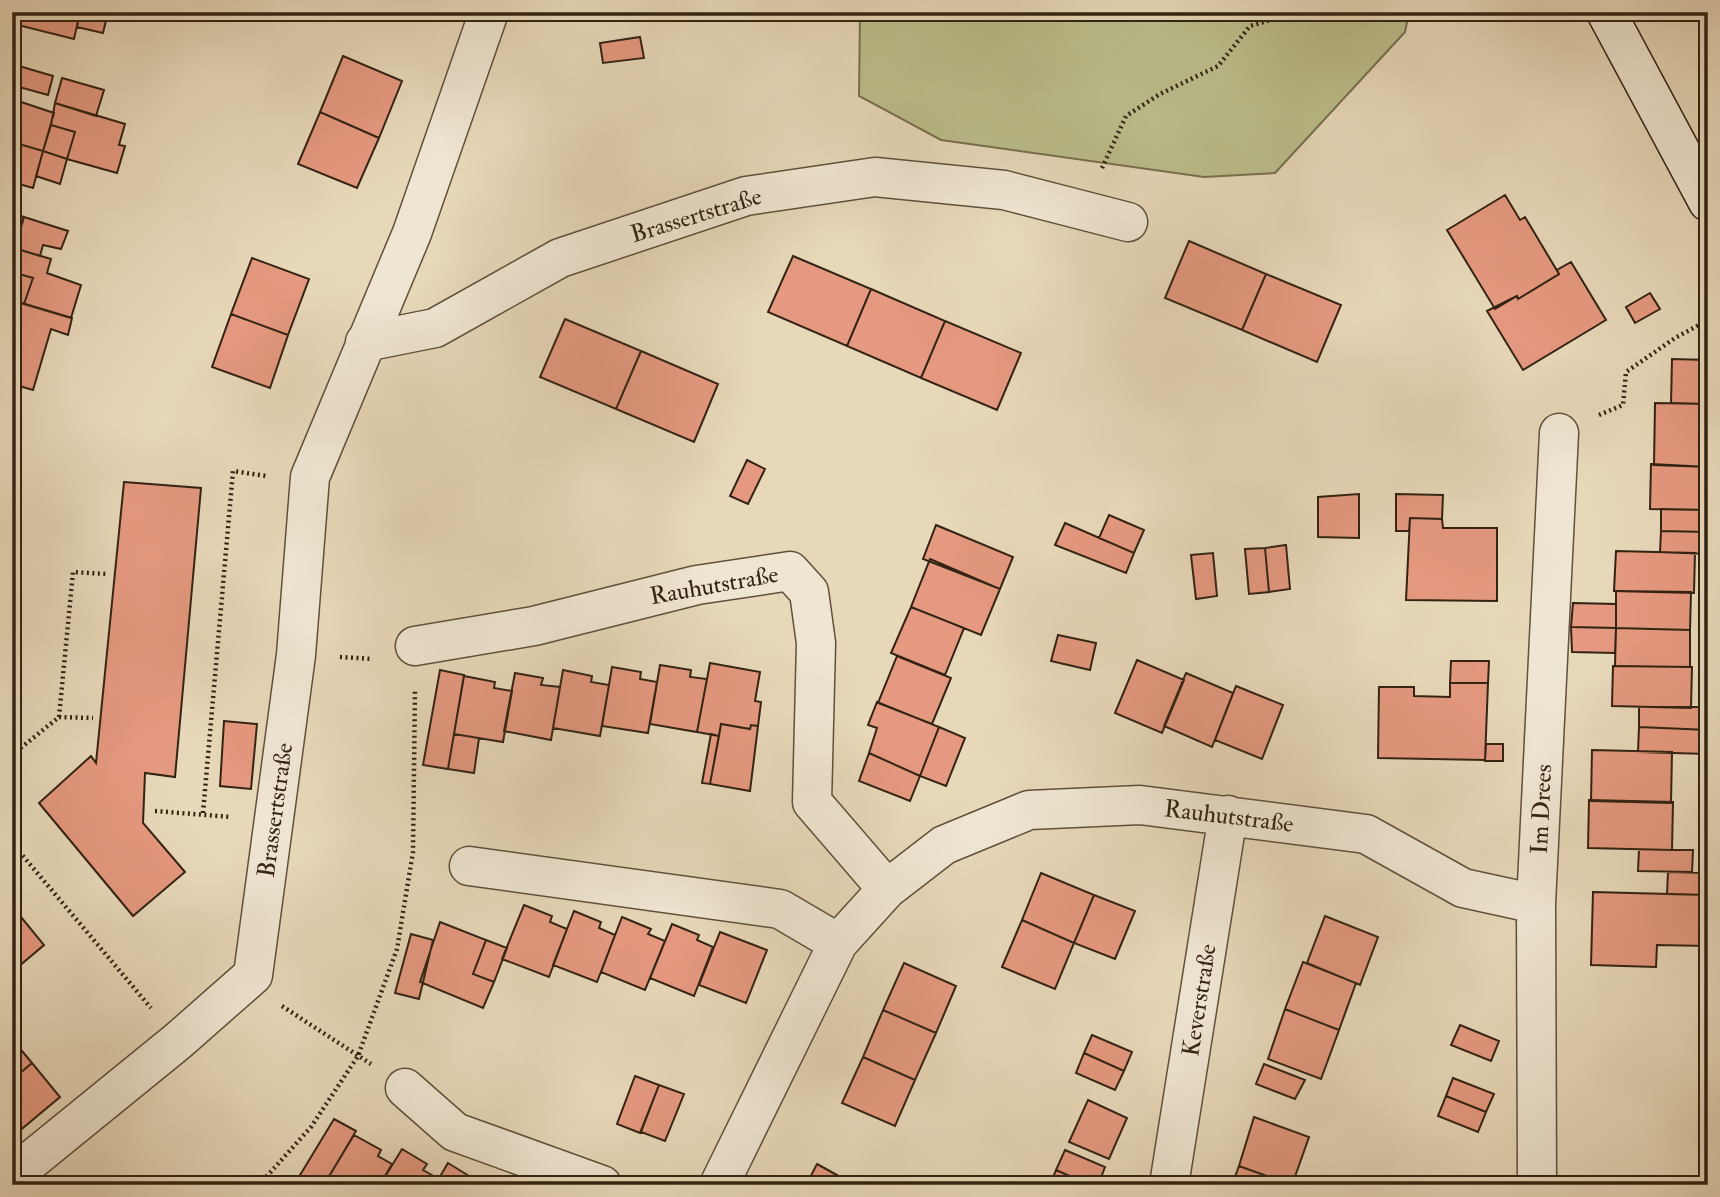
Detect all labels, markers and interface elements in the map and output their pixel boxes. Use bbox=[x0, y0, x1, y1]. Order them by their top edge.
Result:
street label: Brassertstraße bbox=[627, 181, 765, 250]
street label: Rauhutstraße bbox=[647, 559, 781, 612]
street label: Brassertstraße bbox=[251, 741, 300, 879]
street label: Im Drees bbox=[1524, 763, 1559, 855]
street label: Rauhutstraße bbox=[1163, 793, 1295, 840]
street label: Keverstraße bbox=[1175, 942, 1224, 1059]

